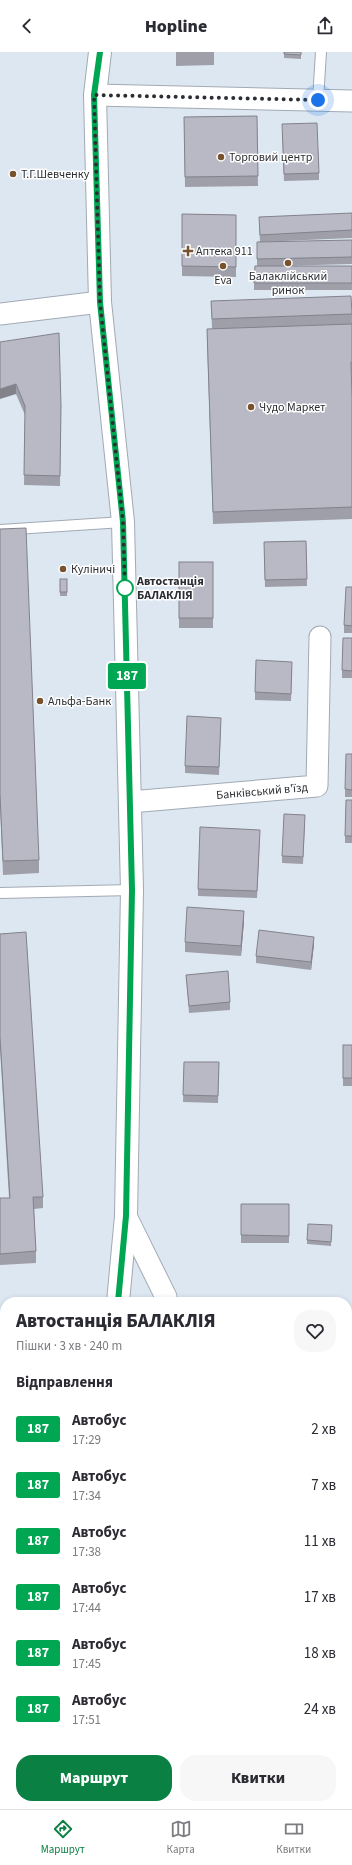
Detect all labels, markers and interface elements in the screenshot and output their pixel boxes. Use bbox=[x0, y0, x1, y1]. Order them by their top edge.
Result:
text: Hopline bbox=[145, 14, 207, 39]
icon: back bbox=[16, 15, 38, 37]
icon: share bbox=[314, 15, 336, 37]
your location bbox=[308, 90, 328, 110]
place label: Торговий центр bbox=[229, 149, 313, 166]
marker: Торговий центр bbox=[216, 152, 226, 162]
place label: Т.Г.Шевченку bbox=[21, 166, 90, 183]
marker: Т.Г.Шевченку bbox=[8, 169, 18, 179]
place label: Аптека 911 bbox=[196, 243, 253, 260]
marker: Аптека 911 bbox=[183, 246, 193, 256]
marker: Балаклійський ринок bbox=[283, 258, 293, 268]
marker: Eva bbox=[218, 261, 228, 271]
place label: Балаклійський ринок bbox=[249, 268, 327, 299]
place label: Eva bbox=[214, 272, 232, 289]
place label: Чудо Маркет bbox=[259, 399, 326, 416]
marker: Чудо Маркет bbox=[246, 402, 256, 412]
place label: Куліничі bbox=[71, 561, 115, 578]
marker: Куліничі bbox=[58, 564, 68, 574]
place label: Автостанція БАЛАКЛІЯ bbox=[136, 573, 204, 604]
marker: Автостанція БАЛАКЛІЯ bbox=[116, 579, 134, 597]
line badge: 187 bbox=[104, 663, 150, 689]
text: 187 bbox=[116, 666, 138, 686]
place label: Альфа-Банк bbox=[48, 693, 111, 710]
marker: Альфа-Банк bbox=[35, 696, 45, 706]
street label: Банківський в'їзд bbox=[216, 779, 309, 804]
text: Автостанція БАЛАКЛІЯ bbox=[16, 1308, 216, 1335]
button: heart bbox=[294, 1310, 336, 1352]
text: Пішки · 3 хв · 240 m bbox=[16, 1337, 122, 1355]
text: Відправлення bbox=[16, 1372, 113, 1393]
text: Автобус bbox=[72, 1410, 126, 1431]
text: 187 bbox=[27, 1419, 49, 1439]
text: 2 хв bbox=[311, 1419, 336, 1440]
text: 17:29 bbox=[72, 1431, 101, 1449]
text: Автобус bbox=[72, 1466, 126, 1487]
text: 187 bbox=[27, 1475, 49, 1495]
text: 7 хв bbox=[311, 1475, 336, 1496]
text: 17:34 bbox=[72, 1487, 101, 1505]
text: Автобус bbox=[72, 1522, 126, 1543]
text: 187 bbox=[27, 1531, 49, 1551]
text: 11 хв bbox=[304, 1531, 336, 1552]
text: 17:38 bbox=[72, 1543, 101, 1561]
text: Автобус bbox=[72, 1578, 126, 1599]
text: 187 bbox=[27, 1587, 49, 1607]
text: 17 хв bbox=[304, 1587, 336, 1608]
text: 17:44 bbox=[72, 1599, 101, 1617]
text: Автобус bbox=[72, 1634, 126, 1655]
text: 187 bbox=[27, 1643, 49, 1663]
text: 18 хв bbox=[304, 1643, 336, 1664]
text: 17:45 bbox=[72, 1655, 101, 1673]
text: Автобус bbox=[72, 1690, 126, 1711]
text: 187 bbox=[27, 1699, 49, 1719]
text: 24 хв bbox=[304, 1699, 336, 1720]
text: 17:51 bbox=[72, 1711, 101, 1729]
button: Маршрут bbox=[16, 1755, 172, 1801]
button: Квитки bbox=[180, 1755, 336, 1801]
tab: Маршрут bbox=[41, 1818, 85, 1857]
tab: Карта bbox=[167, 1818, 195, 1857]
tab: Квитки bbox=[276, 1818, 311, 1857]

